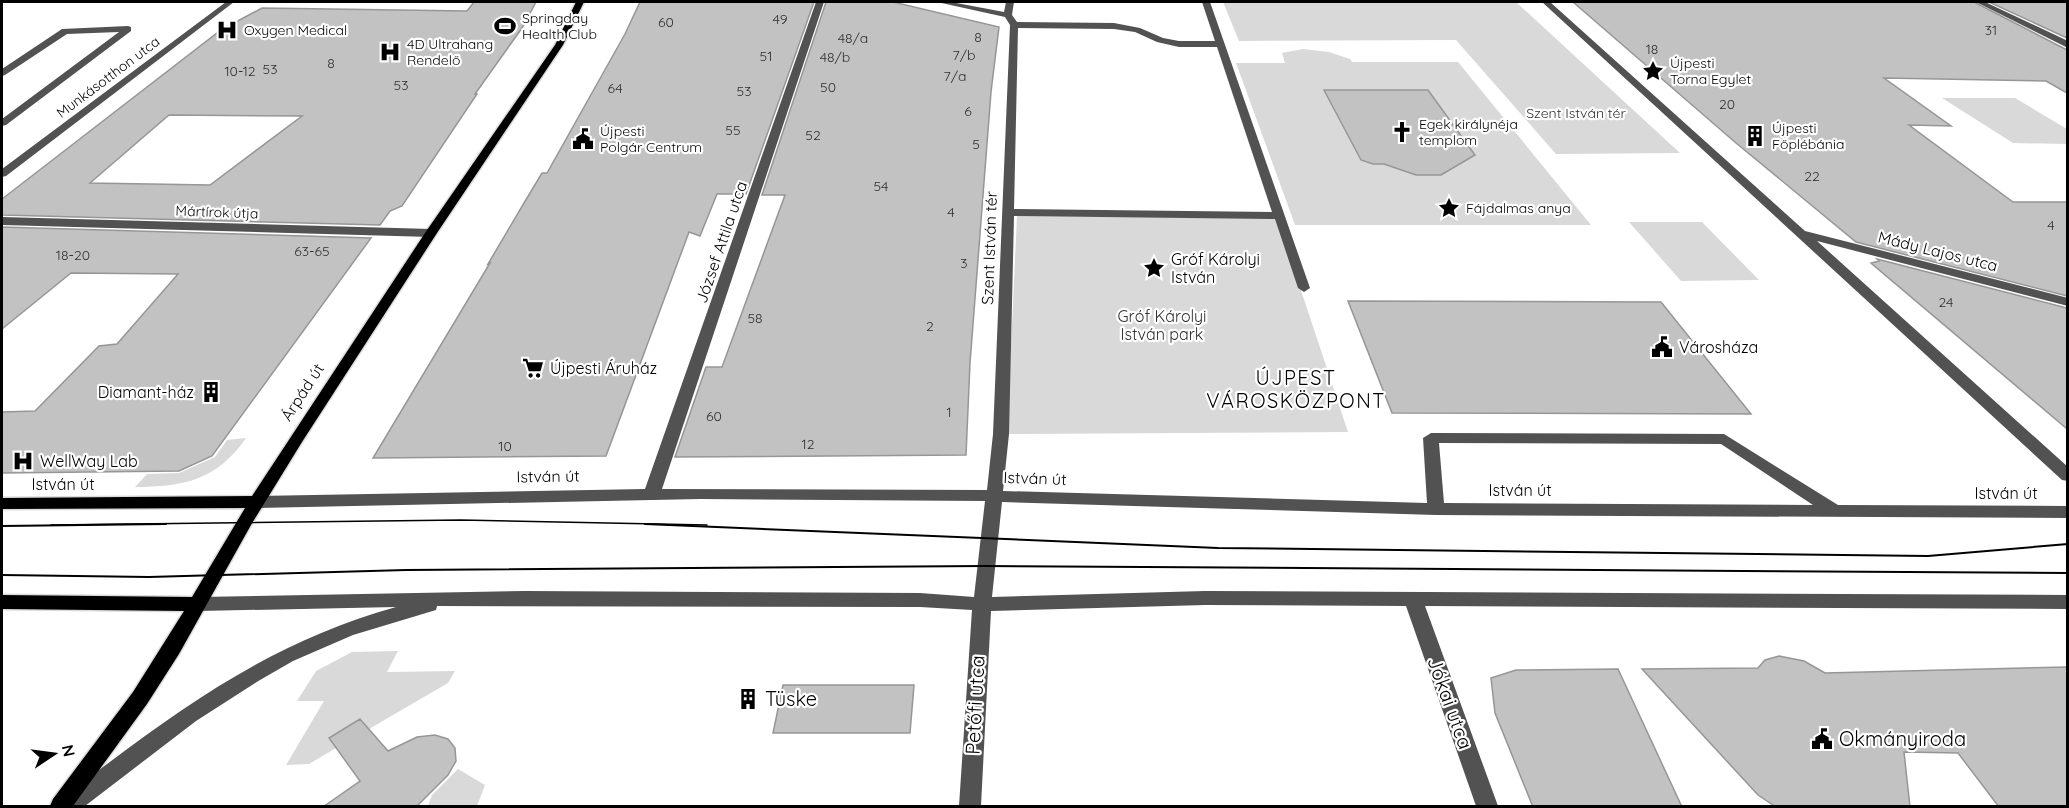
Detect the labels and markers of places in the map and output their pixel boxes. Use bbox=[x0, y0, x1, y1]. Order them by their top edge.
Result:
place label: Springday Health Club bbox=[522, 9, 597, 43]
sports icon: Springday Health Club bbox=[493, 14, 517, 38]
hospital icon: Oxygen Medical bbox=[215, 18, 239, 42]
place label: Oxygen Medical bbox=[244, 21, 347, 39]
place label: 4D Ultrahang Rendelő bbox=[407, 35, 493, 69]
hospital icon: 4D Ultrahang Rendelő bbox=[378, 40, 402, 64]
place label: Újpesti Torna Egylet bbox=[1670, 54, 1752, 88]
place icon: Újpesti Torna Egylet bbox=[1641, 59, 1665, 83]
place label: Egek királynéja templom bbox=[1419, 115, 1518, 149]
place label: Újpesti Főplébánia bbox=[1772, 119, 1844, 153]
church icon: Egek királynéja templom bbox=[1390, 120, 1414, 144]
place label: Újpesti Polgár Centrum bbox=[600, 122, 702, 156]
building icon: Újpesti Főplébánia bbox=[1743, 124, 1767, 148]
public building icon: Újpesti Polgár Centrum bbox=[571, 127, 595, 151]
place icon: Fájdalmas anya bbox=[1437, 196, 1461, 220]
place label: Fájdalmas anya bbox=[1466, 199, 1571, 217]
place label: Gróf Károlyi István bbox=[1171, 249, 1260, 287]
place icon: Gróf Károlyi István bbox=[1142, 256, 1166, 280]
public building icon: Városháza bbox=[1650, 335, 1674, 359]
place label: Városháza bbox=[1679, 337, 1758, 357]
supermarket icon: Újpesti Áruház bbox=[521, 356, 545, 380]
place label: Újpesti Áruház bbox=[550, 358, 657, 378]
building icon: Diamant-ház bbox=[199, 380, 223, 404]
place label: Diamant-ház bbox=[98, 382, 194, 402]
hospital icon: WellWay Lab bbox=[11, 449, 35, 473]
place label: WellWay Lab bbox=[40, 451, 138, 471]
place label: Tüske bbox=[765, 686, 817, 711]
building icon: Tüske bbox=[736, 687, 760, 711]
place label: Okmányiroda bbox=[1839, 726, 1966, 751]
public building icon: Okmányiroda bbox=[1810, 727, 1834, 751]

